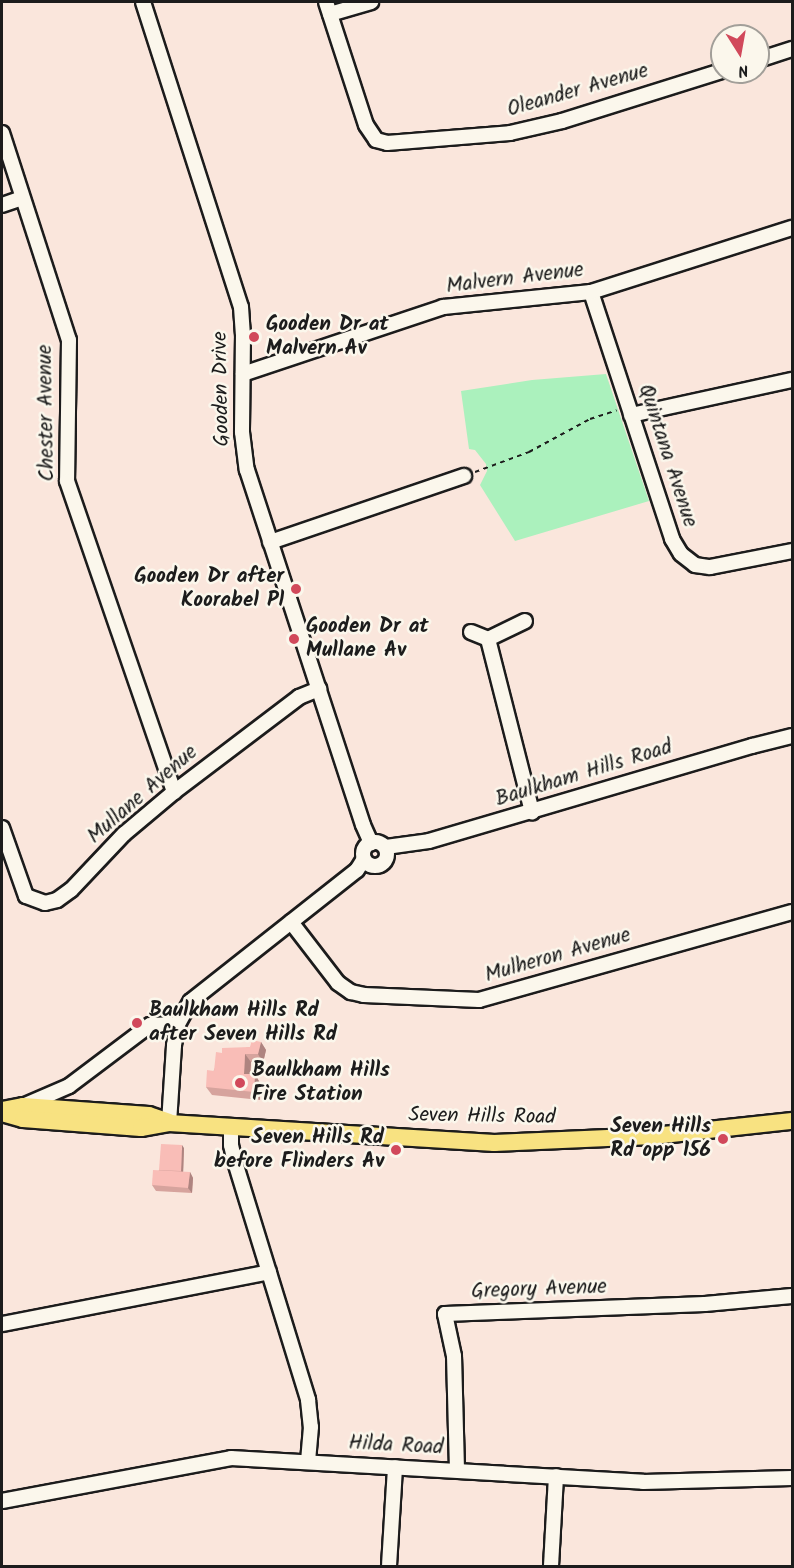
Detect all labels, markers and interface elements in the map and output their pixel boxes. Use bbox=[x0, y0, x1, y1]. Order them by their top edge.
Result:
north arrow bbox=[710, 24, 770, 84]
text: N bbox=[736, 57, 751, 83]
street label: Oleander Avenue bbox=[505, 59, 651, 123]
street label: Malvern Avenue bbox=[445, 258, 585, 300]
place label: Gooden Dr at Malvern Av bbox=[266, 312, 389, 362]
marker: Gooden Dr at Malvern Av bbox=[247, 330, 261, 344]
street label: Gooden Drive bbox=[208, 331, 236, 447]
street label: Chester Avenue bbox=[33, 344, 61, 482]
street label: Quintana Avenue bbox=[632, 381, 702, 531]
place label: Gooden Dr after Koorabel Pl bbox=[134, 564, 284, 614]
marker: Gooden Dr after Koorabel Pl bbox=[289, 582, 303, 596]
place label: Gooden Dr at Mullane Av bbox=[306, 614, 429, 664]
marker: Gooden Dr at Mullane Av bbox=[287, 632, 301, 646]
street label: Baulkham Hills Road bbox=[493, 735, 675, 813]
street label: Mullane Avenue bbox=[83, 740, 203, 850]
street label: Mulheron Avenue bbox=[482, 923, 634, 989]
place label: Baulkham Hills Rd after Seven Hills Rd bbox=[149, 998, 337, 1048]
marker: Baulkham Hills Rd after Seven Hills Rd bbox=[130, 1016, 144, 1030]
place label: Baulkham Hills Fire Station bbox=[252, 1058, 390, 1108]
marker: Baulkham Hills Fire Station bbox=[233, 1076, 247, 1090]
street label: Seven Hills Road bbox=[408, 1103, 556, 1131]
place label: Seven Hills Rd opp 156 bbox=[610, 1114, 711, 1164]
place label: Seven Hills Rd before Flinders Av bbox=[214, 1125, 384, 1175]
marker: Seven Hills Rd opp 156 bbox=[716, 1132, 730, 1146]
marker: Seven Hills Rd before Flinders Av bbox=[389, 1143, 403, 1157]
street label: Gregory Avenue bbox=[471, 1275, 607, 1305]
street label: Hilda Road bbox=[348, 1431, 444, 1461]

